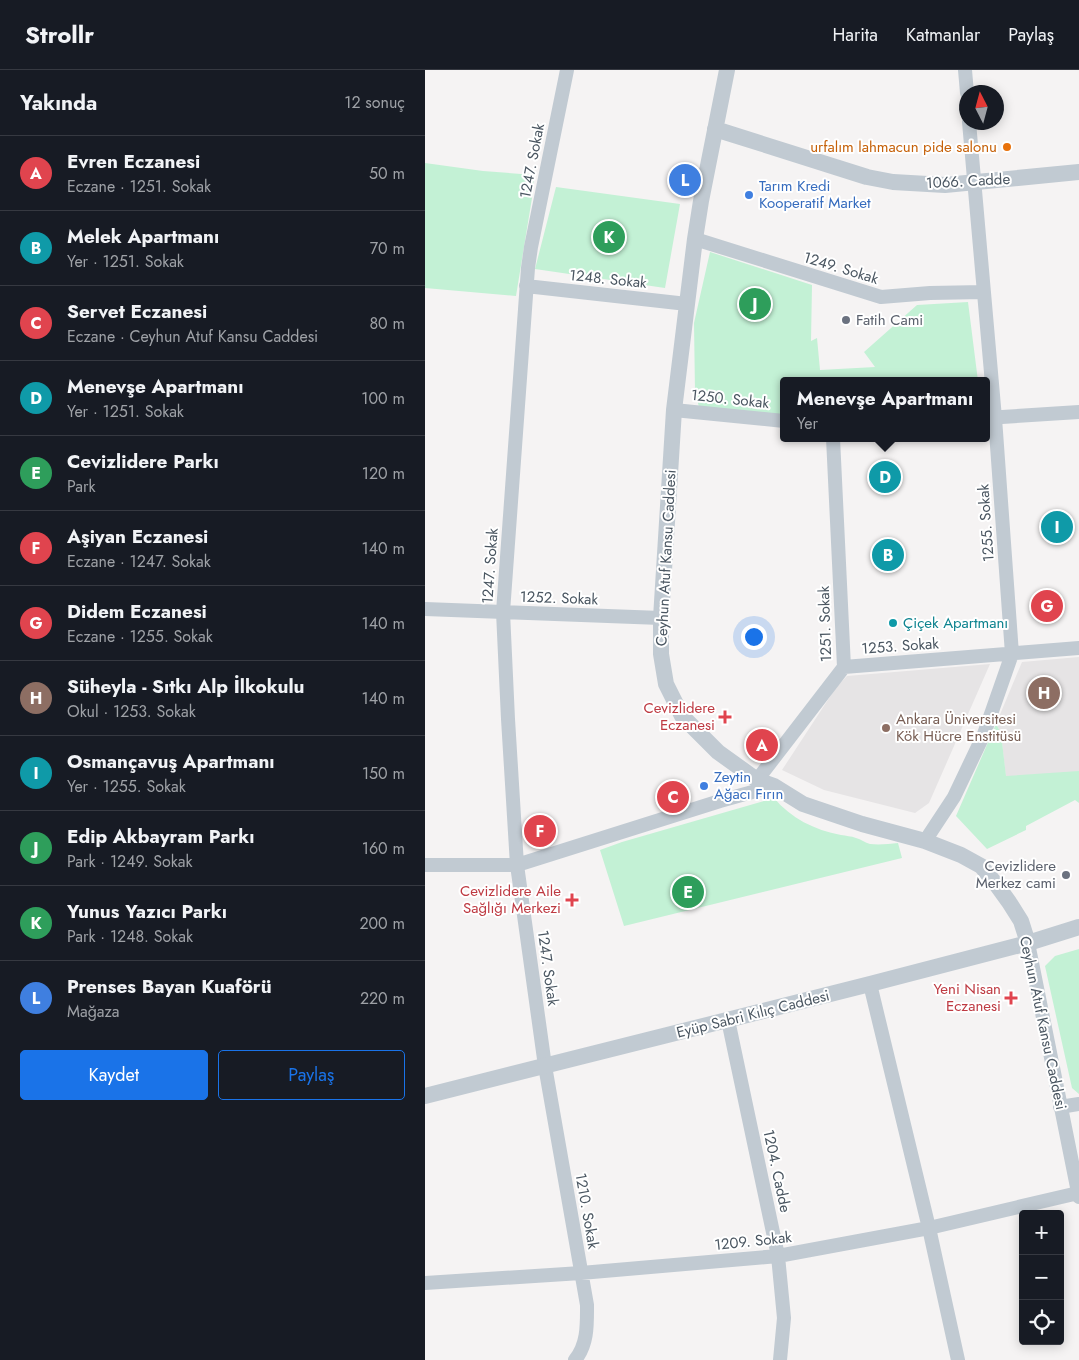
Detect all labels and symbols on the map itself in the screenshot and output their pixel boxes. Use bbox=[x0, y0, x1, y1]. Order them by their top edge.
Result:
north arrow bbox=[959, 85, 1004, 130]
street label: 1247. Sokak bbox=[514, 121, 550, 201]
place label: urfalım lahmacun pide salonu bbox=[810, 136, 997, 158]
marker: urfalım lahmacun pide salonu bbox=[1001, 141, 1013, 153]
pin: L bbox=[669, 161, 701, 199]
street label: 1066. Cadde bbox=[925, 168, 1011, 194]
place label: Tarım Kredi Kooperatif Market bbox=[759, 175, 871, 214]
marker: Tarım Kredi Kooperatif Market bbox=[743, 189, 755, 201]
pin: K bbox=[593, 218, 625, 256]
street label: 1249. Sokak bbox=[801, 246, 882, 290]
street label: 1248. Sokak bbox=[568, 264, 648, 294]
pin: J bbox=[739, 285, 771, 323]
place label: Fatih Cami bbox=[856, 309, 923, 331]
marker: Fatih Cami bbox=[840, 314, 852, 326]
street label: 1250. Sokak bbox=[690, 384, 771, 414]
pin: D bbox=[869, 458, 901, 496]
street label: Ceyhun Atuf Kansu Caddesi bbox=[650, 469, 682, 647]
street label: 1255. Sokak bbox=[972, 483, 1000, 563]
pin: I bbox=[1041, 508, 1073, 546]
street label: 1247. Sokak bbox=[476, 527, 504, 605]
pin: B bbox=[872, 536, 904, 574]
street label: 1251. Sokak bbox=[813, 585, 837, 663]
street label: 1252. Sokak bbox=[520, 586, 599, 610]
pin: G bbox=[1031, 587, 1063, 625]
place label: Çiçek Apartmanı bbox=[903, 612, 1008, 634]
marker: Çiçek Apartmanı bbox=[887, 617, 899, 629]
your location bbox=[741, 624, 767, 650]
street label: 1253. Sokak bbox=[861, 632, 940, 660]
pin: H bbox=[1028, 674, 1060, 712]
place label: Cevizlidere Eczanesi bbox=[644, 697, 715, 736]
place label: Ankara Üniversitesi Kök Hücre Enstitüsü bbox=[896, 708, 1021, 747]
marker: Cevizlidere Eczanesi bbox=[719, 711, 731, 723]
marker: Ankara Üniversitesi Kök Hücre Enstitüsü bbox=[880, 722, 892, 734]
pin: A bbox=[746, 726, 778, 764]
place label: Zeytin Ağacı Fırın bbox=[714, 766, 783, 805]
pin: C bbox=[657, 778, 689, 816]
marker: Zeytin Ağacı Fırın bbox=[698, 780, 710, 792]
pin: F bbox=[524, 812, 556, 850]
place label: Cevizlidere Merkez cami bbox=[976, 855, 1056, 894]
marker: Cevizlidere Merkez cami bbox=[1060, 869, 1072, 881]
pin: E bbox=[672, 873, 704, 911]
place label: Cevizlidere Aile Sağlığı Merkezi bbox=[460, 880, 561, 919]
marker: Cevizlidere Aile Sağlığı Merkezi bbox=[565, 893, 579, 907]
street label: 1247. Sokak bbox=[532, 929, 564, 1008]
street label: Ceyhun Atuf Kansu Caddesi bbox=[1014, 934, 1072, 1112]
place label: Yeni Nisan Eczanesi bbox=[933, 978, 1001, 1017]
street label: Eyüp Sabri Kılıç Caddesi bbox=[674, 984, 832, 1044]
marker: Yeni Nisan Eczanesi bbox=[1005, 992, 1017, 1004]
street label: 1204. Cadde bbox=[757, 1127, 797, 1215]
street label: 1210. Sokak bbox=[569, 1171, 605, 1251]
street label: 1209. Sokak bbox=[713, 1226, 793, 1256]

